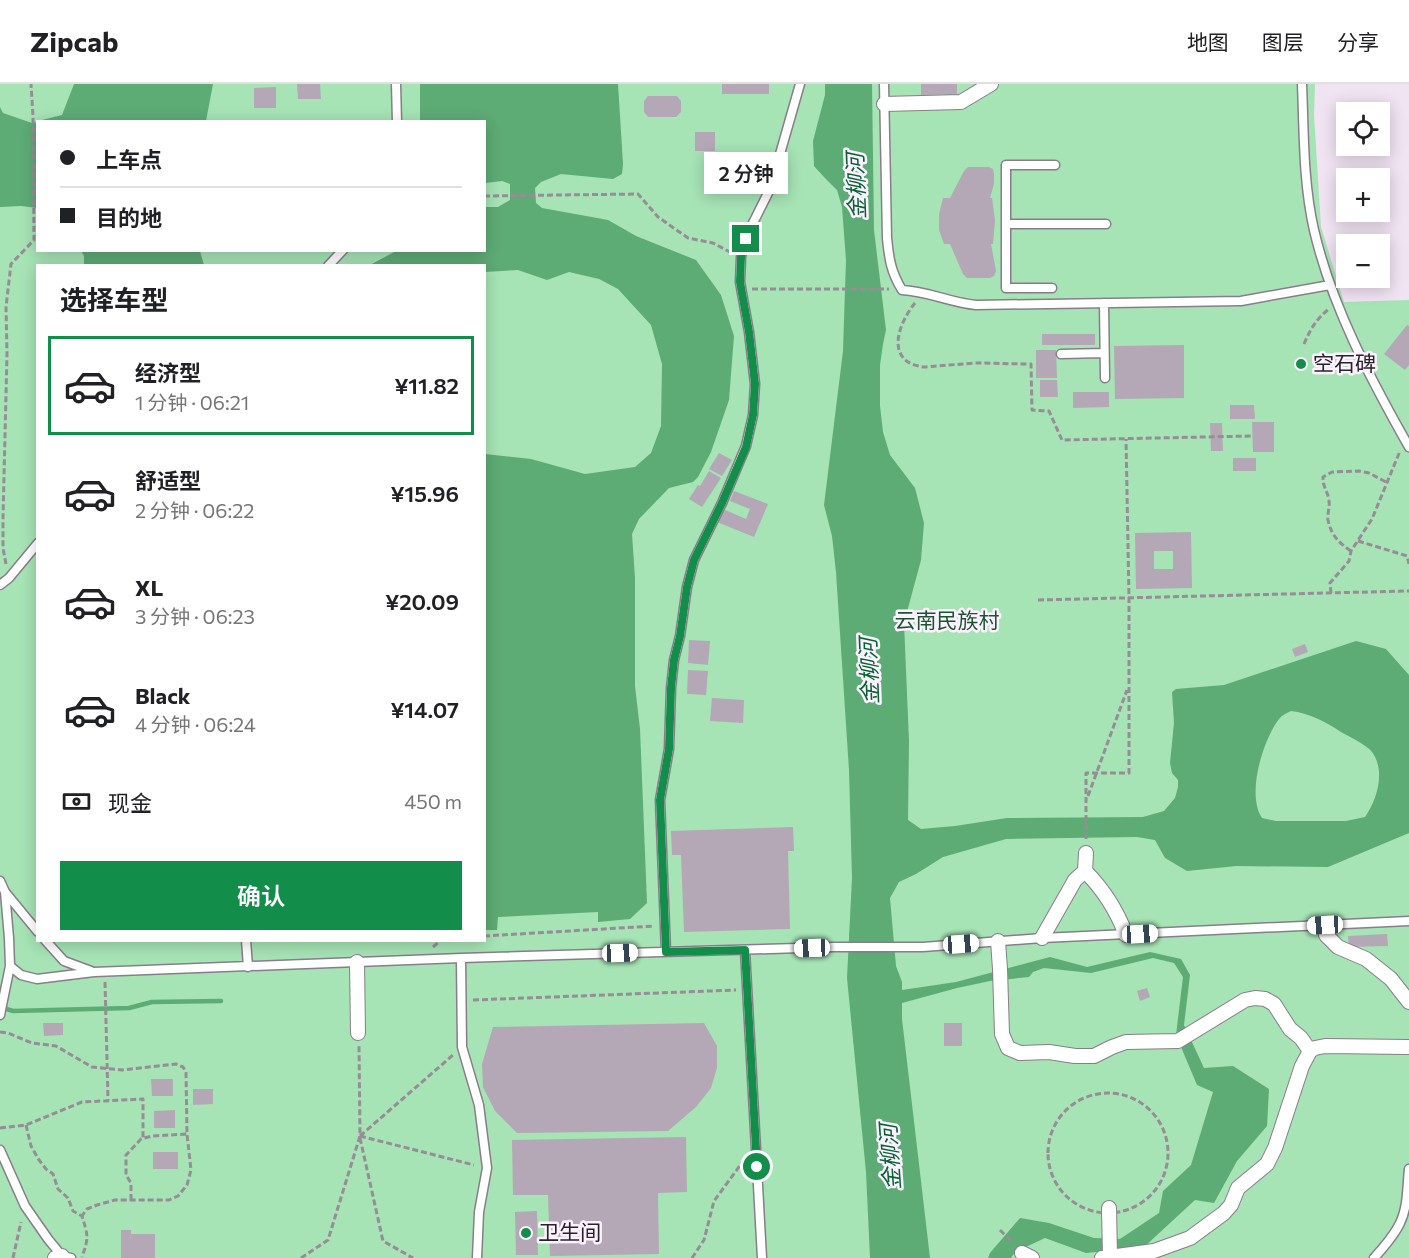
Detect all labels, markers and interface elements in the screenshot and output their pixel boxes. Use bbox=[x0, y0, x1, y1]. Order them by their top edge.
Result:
text: Zipcab bbox=[30, 24, 119, 58]
text: 地图 bbox=[1187, 29, 1229, 54]
text: 图层 bbox=[1262, 29, 1304, 54]
text: 分享 bbox=[1337, 29, 1379, 54]
map controls bbox=[1336, 102, 1390, 288]
button: locate bbox=[1336, 102, 1390, 156]
text: 上车点 bbox=[96, 146, 162, 173]
water label: 金柳河 bbox=[841, 149, 870, 219]
callout: 2 分钟 bbox=[704, 152, 788, 194]
text: 2 分钟 bbox=[718, 161, 774, 185]
button: + bbox=[1336, 168, 1390, 222]
text: 目的地 bbox=[96, 204, 162, 231]
route end bbox=[732, 225, 759, 252]
button: − bbox=[1336, 234, 1390, 288]
text: 选择车型 bbox=[60, 283, 168, 316]
place label: 空石碑 bbox=[1313, 350, 1376, 375]
marker: 空石碑 bbox=[1294, 357, 1308, 371]
icon: car bbox=[63, 359, 117, 413]
text: 经济型 bbox=[135, 359, 201, 386]
text: ¥11.82 bbox=[394, 372, 459, 399]
text: 1 分钟 · 06:21 bbox=[135, 390, 249, 414]
icon: car bbox=[63, 467, 117, 521]
text: 舒适型 bbox=[135, 467, 201, 494]
text: ¥15.96 bbox=[391, 480, 459, 507]
text: 2 分钟 · 06:22 bbox=[135, 498, 254, 522]
text: XL bbox=[135, 574, 163, 601]
icon: car bbox=[63, 575, 117, 629]
text: ¥20.09 bbox=[385, 588, 459, 615]
text: 3 分钟 · 06:23 bbox=[135, 604, 255, 628]
park label: 云南民族村 bbox=[895, 607, 1000, 632]
water label: 金柳河 bbox=[854, 634, 883, 704]
text: Black bbox=[135, 682, 190, 709]
icon: car bbox=[63, 683, 117, 737]
text: ¥14.07 bbox=[390, 696, 459, 723]
text: 4 分钟 · 06:24 bbox=[135, 712, 256, 736]
icon: cash bbox=[60, 785, 93, 818]
text: 现金 bbox=[108, 789, 152, 816]
text: 450 m bbox=[404, 789, 462, 813]
button: 确认 bbox=[60, 861, 462, 930]
car bbox=[1307, 915, 1343, 935]
car bbox=[1122, 924, 1158, 944]
car bbox=[942, 934, 980, 954]
car bbox=[794, 938, 830, 958]
car bbox=[602, 943, 638, 963]
water label: 金柳河 bbox=[873, 1119, 905, 1191]
route start bbox=[743, 1153, 770, 1180]
place label: 卫生间 bbox=[538, 1219, 601, 1244]
marker: 卫生间 bbox=[519, 1226, 533, 1240]

